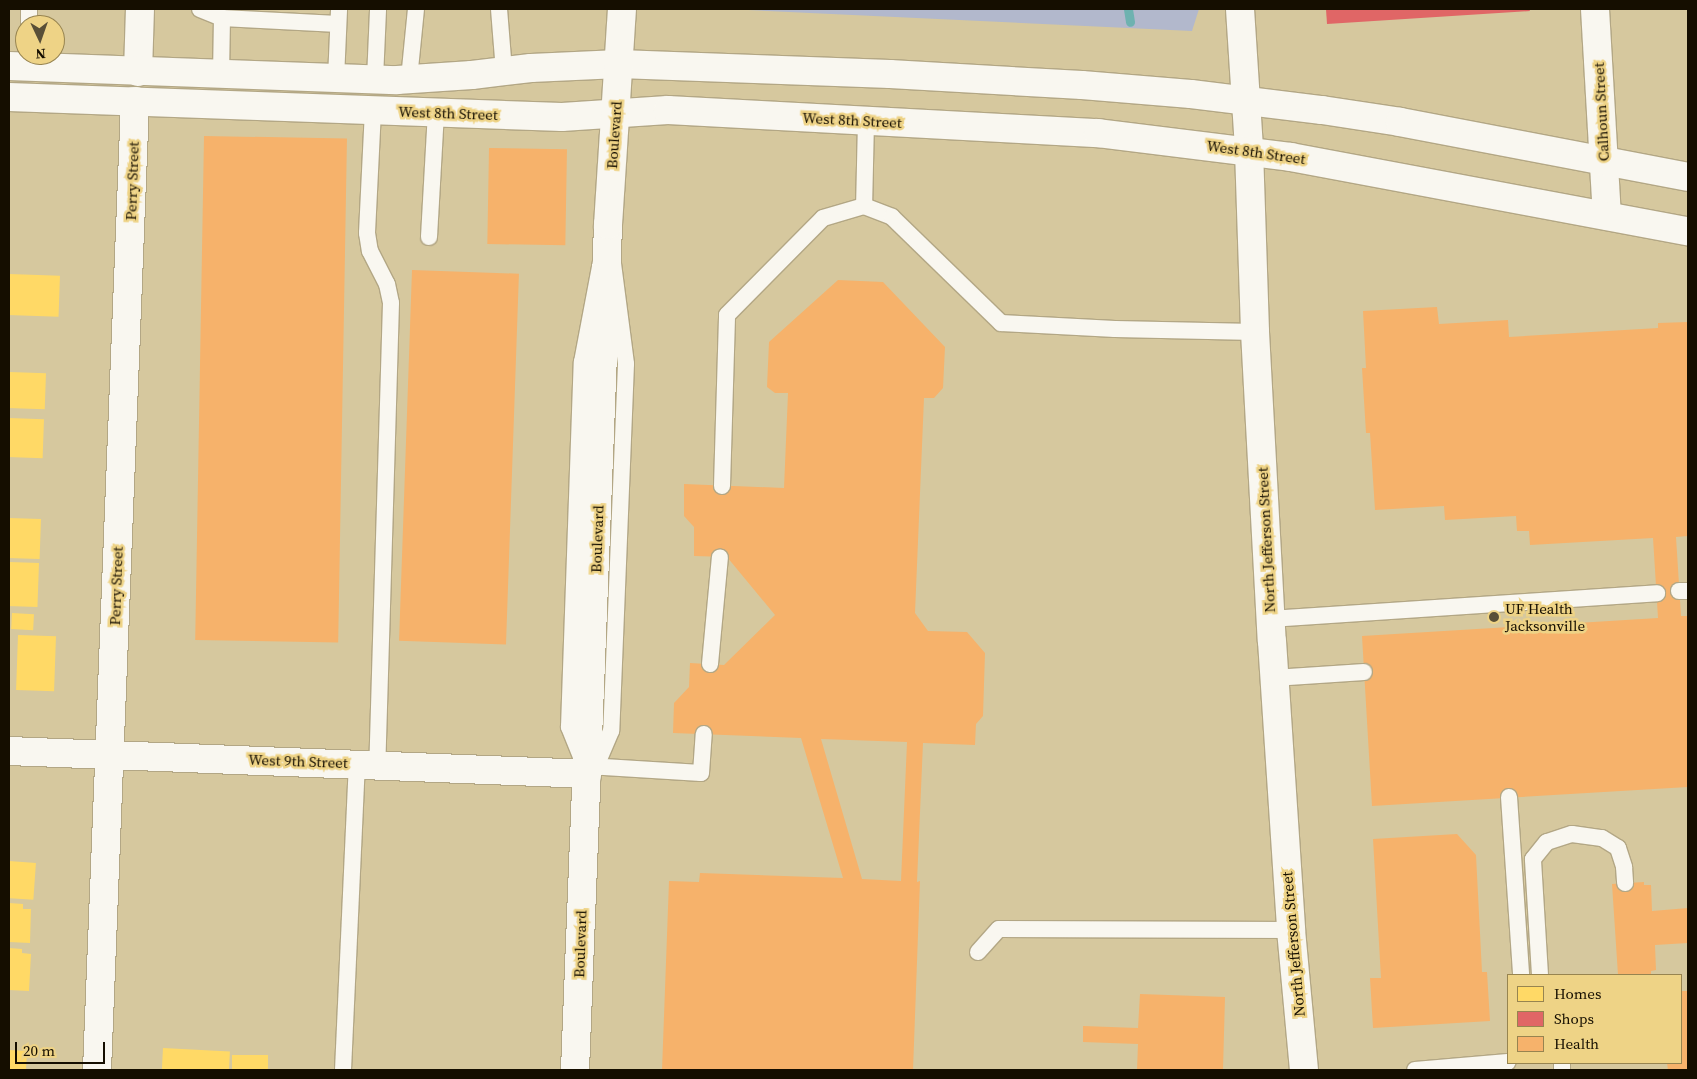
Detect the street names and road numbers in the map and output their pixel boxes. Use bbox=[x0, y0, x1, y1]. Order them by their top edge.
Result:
street label: Calhoun Street bbox=[1589, 62, 1613, 162]
street label: Boulevard bbox=[603, 101, 625, 169]
street label: West 8th Street bbox=[398, 102, 498, 124]
street label: West 8th Street bbox=[802, 108, 902, 132]
street label: West 8th Street bbox=[1205, 136, 1307, 168]
street label: Perry Street bbox=[122, 141, 142, 221]
street label: North Jefferson Street bbox=[1253, 467, 1279, 613]
street label: Boulevard bbox=[587, 505, 607, 573]
street label: Perry Street bbox=[106, 546, 126, 626]
street label: West 9th Street bbox=[248, 750, 348, 772]
street label: North Jefferson Street bbox=[1278, 871, 1308, 1017]
street label: Boulevard bbox=[570, 910, 590, 978]

